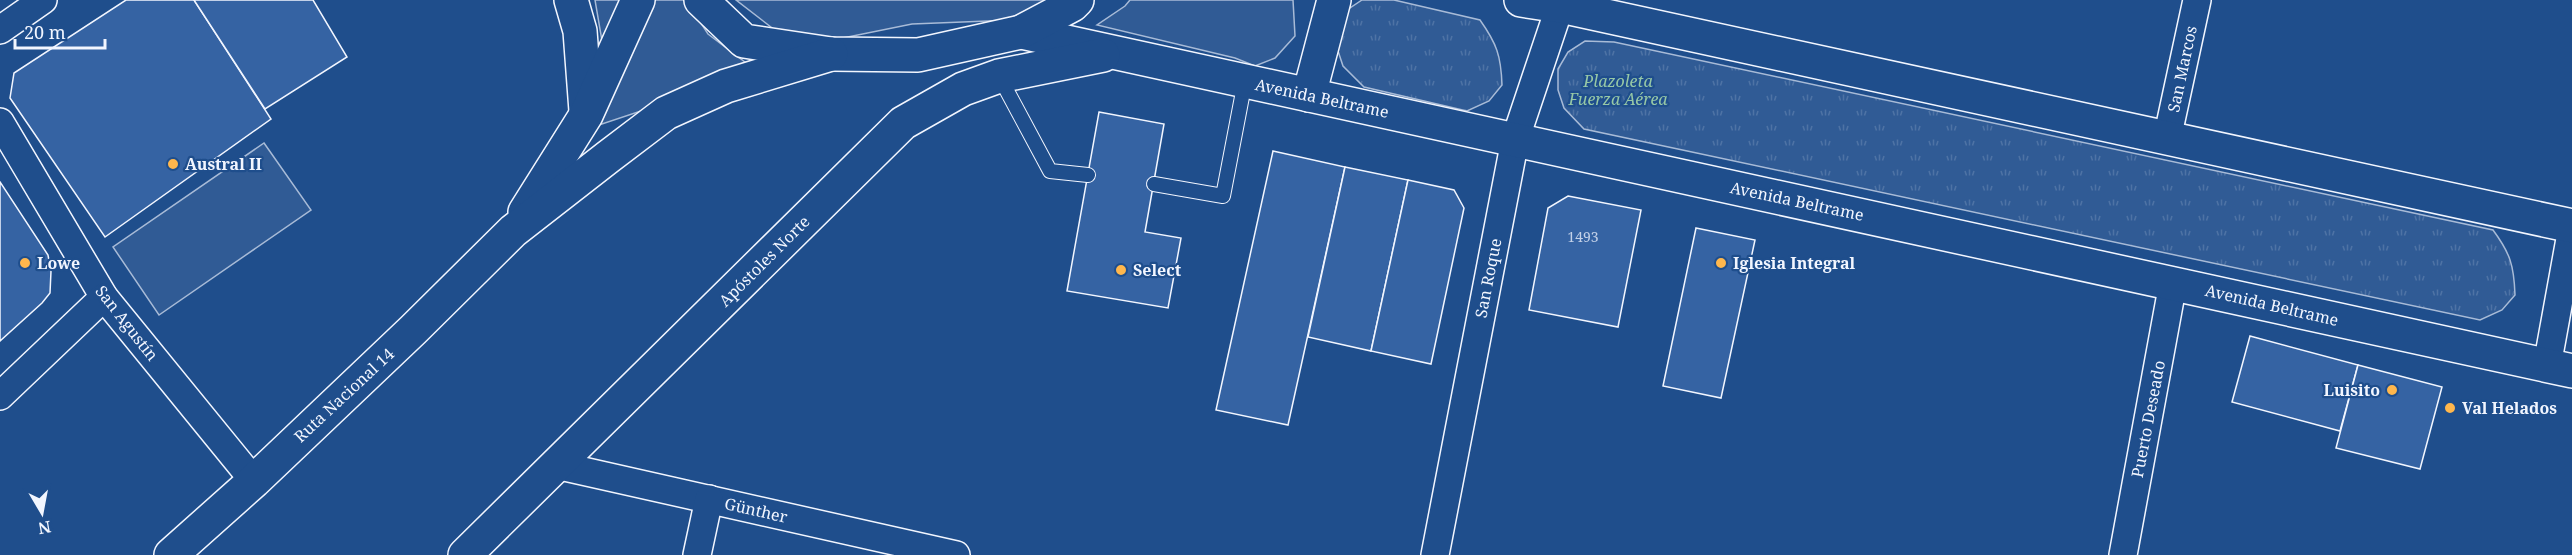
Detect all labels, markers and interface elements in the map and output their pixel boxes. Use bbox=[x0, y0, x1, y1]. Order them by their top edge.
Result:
scale bar bbox=[15, 12, 105, 50]
text: 20 m bbox=[24, 20, 66, 44]
street label: San Marcos bbox=[2162, 24, 2202, 114]
park label: Plazoleta Fuerza Aérea bbox=[1567, 70, 1668, 110]
street label: Avenida Beltrame bbox=[1253, 73, 1391, 123]
place label: Austral II bbox=[185, 153, 262, 175]
marker: Austral II bbox=[166, 157, 180, 171]
street label: Avenida Beltrame bbox=[1728, 176, 1866, 226]
street label: Apóstoles Norte bbox=[714, 211, 814, 311]
house number: 1493 bbox=[1567, 227, 1599, 246]
street label: San Roque bbox=[1470, 236, 1506, 320]
place label: Lowe bbox=[37, 252, 80, 274]
place label: Iglesia Integral bbox=[1733, 252, 1856, 274]
marker: Lowe bbox=[18, 256, 32, 270]
marker: Iglesia Integral bbox=[1714, 256, 1728, 270]
place label: Select bbox=[1133, 259, 1182, 281]
marker: Select bbox=[1114, 263, 1128, 277]
street label: Avenida Beltrame bbox=[2203, 279, 2341, 331]
street label: San Agustín bbox=[91, 281, 163, 365]
street label: Ruta Nacional 14 bbox=[289, 343, 399, 447]
street label: Puerto Deseado bbox=[2126, 359, 2170, 479]
place label: Luisito bbox=[2324, 379, 2380, 401]
marker: Luisito bbox=[2385, 383, 2399, 397]
place label: Val Helados bbox=[2462, 397, 2557, 419]
marker: Val Helados bbox=[2443, 401, 2457, 415]
north arrow bbox=[12, 483, 72, 543]
street label: Günther bbox=[722, 492, 790, 528]
text: N bbox=[36, 516, 53, 540]

